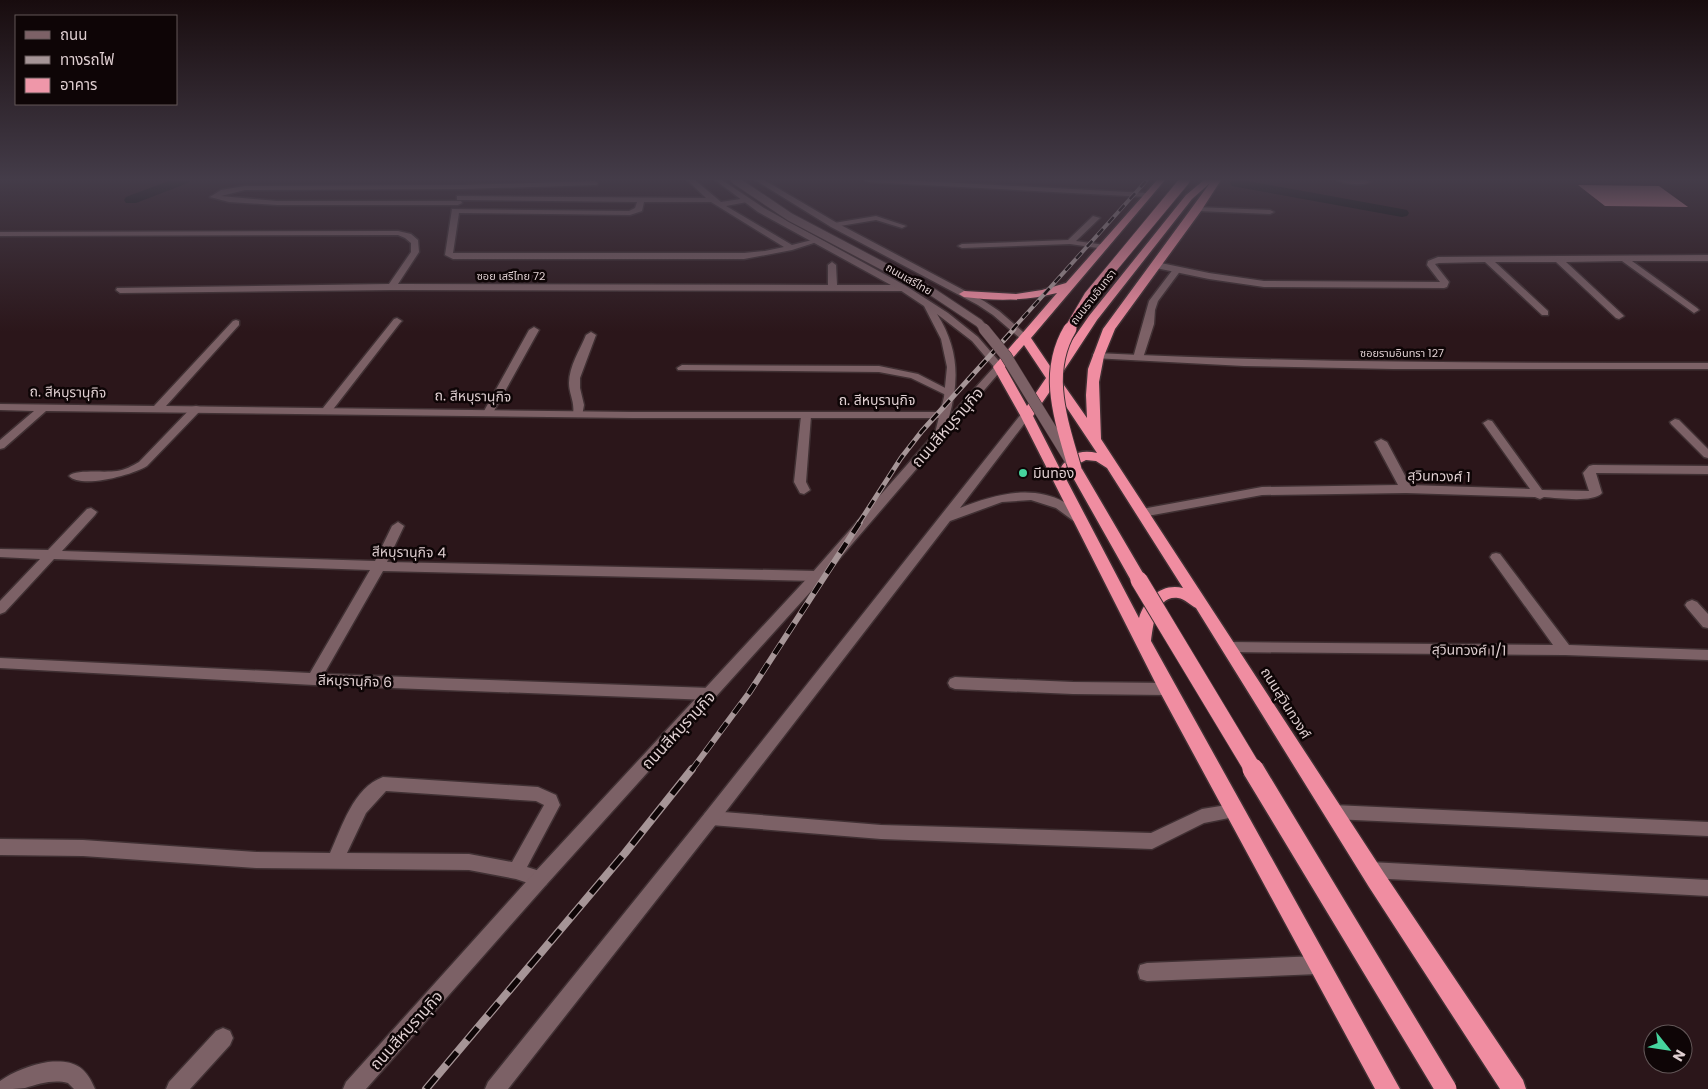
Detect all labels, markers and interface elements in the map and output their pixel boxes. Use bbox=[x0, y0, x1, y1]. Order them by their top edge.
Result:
legend bbox=[15, 15, 178, 105]
text: ถนน bbox=[60, 24, 87, 45]
text: ทางรถไฟ bbox=[60, 49, 114, 70]
text: อาคาร bbox=[60, 74, 97, 95]
street label: ถนนเสรีไทย bbox=[883, 259, 935, 299]
street label: ถนนรามอินทรา bbox=[1066, 266, 1120, 328]
street label: ซอย เสรีไทย 72 bbox=[477, 268, 545, 284]
street label: ซอยรามอินทรา 127 bbox=[1360, 345, 1444, 361]
street label: ถ. สีหบุรานุกิจ bbox=[29, 381, 107, 403]
street label: ถนนสีหบุรานุกิจ bbox=[906, 382, 989, 472]
street label: ถ. สีหบุรานุกิจ bbox=[434, 385, 512, 407]
street label: ถ. สีหบุรานุกิจ bbox=[839, 390, 915, 410]
place label: มีนทอง bbox=[1033, 463, 1074, 483]
street label: สุวินทวงศ์ 1 bbox=[1407, 465, 1471, 487]
marker: มีนทอง bbox=[1017, 467, 1029, 479]
street label: สีหบุรานุกิจ 4 bbox=[372, 541, 446, 563]
street label: สุวินทวงศ์ 1/1 bbox=[1432, 639, 1506, 661]
street label: ถนนสุวินทวงศ์ bbox=[1256, 663, 1316, 743]
street label: สีหบุรานุกิจ 6 bbox=[318, 670, 393, 692]
street label: ถนนสีหบุรานุกิจ bbox=[636, 686, 721, 775]
street label: ถนนสีหบุรานุกิจ bbox=[364, 986, 448, 1075]
north arrow bbox=[1643, 1024, 1693, 1074]
text: N bbox=[1668, 1046, 1691, 1065]

